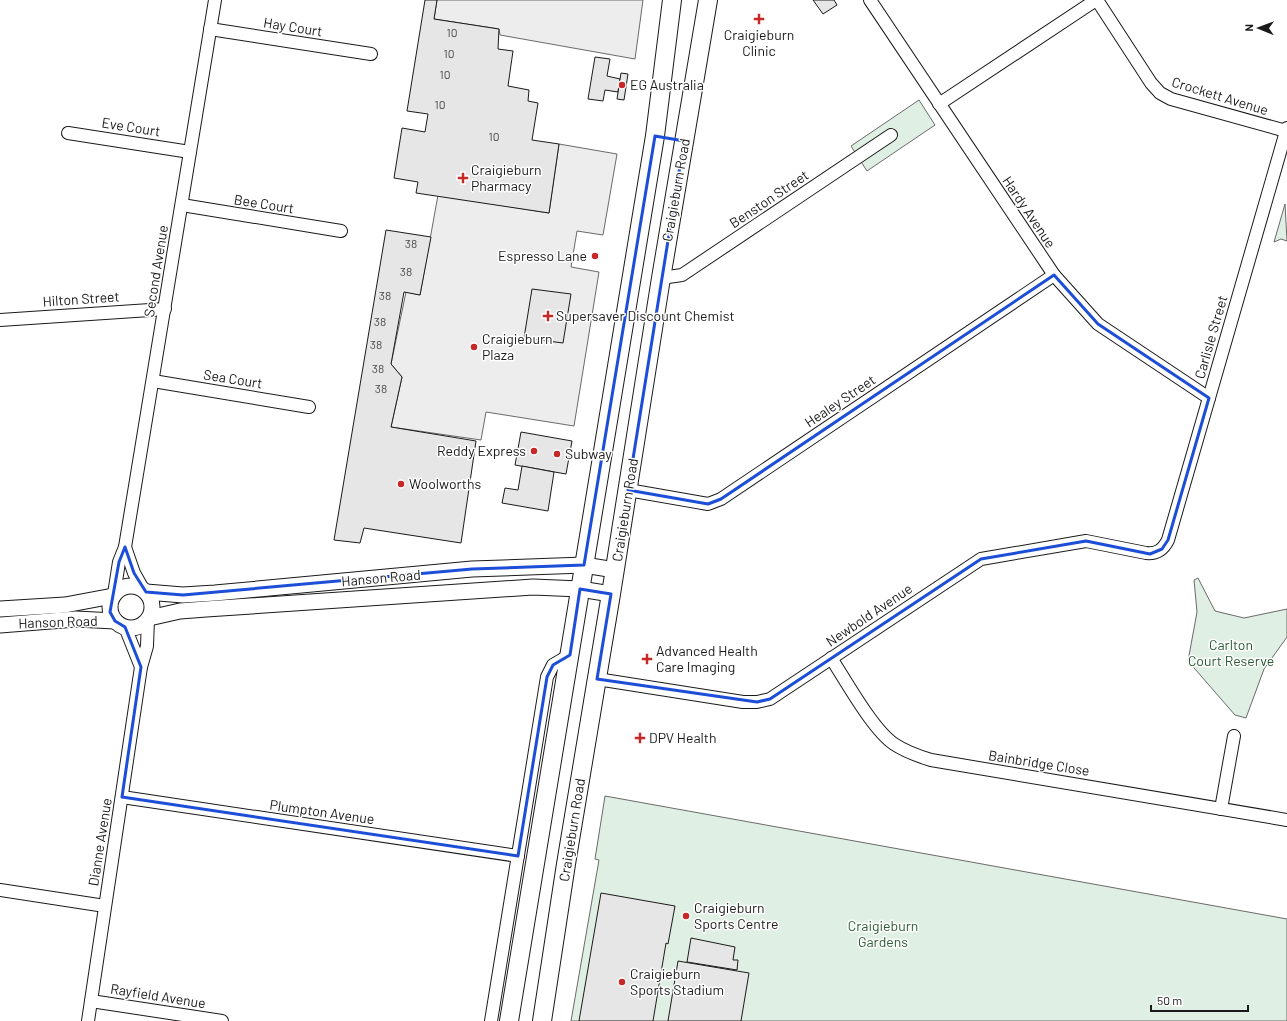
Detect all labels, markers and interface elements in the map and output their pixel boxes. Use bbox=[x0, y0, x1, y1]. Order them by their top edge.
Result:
north arrow bbox=[1239, 8, 1279, 48]
street label: Hay Court bbox=[262, 13, 324, 40]
marker: Craigieburn Clinic bbox=[753, 13, 765, 25]
text: N bbox=[1242, 24, 1255, 32]
house number: 10 bbox=[447, 25, 457, 39]
place label: Craigieburn Clinic bbox=[724, 26, 794, 59]
house number: 10 bbox=[444, 46, 454, 60]
house number: 10 bbox=[440, 67, 450, 81]
street label: Crockett Avenue bbox=[1170, 73, 1270, 118]
place label: EG Australia bbox=[630, 76, 704, 93]
marker: EG Australia bbox=[617, 80, 627, 90]
house number: 10 bbox=[435, 97, 445, 111]
street label: Eve Court bbox=[101, 113, 162, 140]
house number: 10 bbox=[489, 129, 499, 143]
street label: Craigieburn Road bbox=[658, 137, 693, 243]
place label: Craigieburn Pharmacy bbox=[471, 161, 542, 194]
street label: Benston Street bbox=[726, 166, 811, 231]
marker: Craigieburn Pharmacy bbox=[458, 173, 468, 183]
street label: Hardy Avenue bbox=[999, 173, 1060, 251]
street label: Bee Court bbox=[233, 190, 295, 217]
street label: Second Avenue bbox=[140, 224, 171, 318]
house number: 38 bbox=[405, 236, 417, 250]
place label: Espresso Lane bbox=[498, 247, 587, 264]
marker: Espresso Lane bbox=[590, 251, 600, 261]
house number: 38 bbox=[400, 264, 412, 278]
street label: Hilton Street bbox=[42, 287, 120, 310]
house number: 38 bbox=[379, 288, 391, 302]
street label: Carlisle Street bbox=[1191, 293, 1231, 380]
place label: Supersaver Discount Chemist bbox=[556, 307, 735, 324]
marker: Supersaver Discount Chemist bbox=[543, 311, 553, 321]
house number: 38 bbox=[374, 314, 386, 328]
place label: Craigieburn Plaza bbox=[482, 330, 553, 363]
house number: 38 bbox=[370, 337, 382, 351]
marker: Craigieburn Plaza bbox=[469, 342, 479, 352]
house number: 38 bbox=[372, 361, 384, 375]
street label: Sea Court bbox=[202, 365, 264, 392]
street label: Healey Street bbox=[801, 371, 878, 430]
house number: 38 bbox=[375, 381, 387, 395]
place label: Reddy Express bbox=[437, 442, 526, 459]
place label: Subway bbox=[565, 445, 612, 462]
marker: Reddy Express bbox=[529, 446, 539, 456]
marker: Subway bbox=[552, 449, 562, 459]
street label: Craigieburn Road bbox=[608, 457, 641, 563]
place label: Woolworths bbox=[409, 475, 482, 492]
marker: Woolworths bbox=[396, 479, 406, 489]
street label: Hanson Road bbox=[341, 566, 421, 589]
street label: Newbold Avenue bbox=[822, 580, 915, 650]
street label: Hanson Road bbox=[18, 612, 98, 631]
park label: Carlton Court Reserve bbox=[1188, 636, 1274, 669]
place label: Advanced Health Care Imaging bbox=[656, 642, 758, 675]
marker: Advanced Health Care Imaging bbox=[641, 653, 653, 665]
place label: DPV Health bbox=[649, 729, 716, 746]
marker: DPV Health bbox=[634, 732, 646, 744]
street label: Bainbridge Close bbox=[987, 746, 1091, 779]
street label: Craigieburn Road bbox=[555, 777, 588, 883]
street label: Plumpton Avenue bbox=[269, 796, 376, 827]
street label: Dianne Avenue bbox=[84, 797, 115, 887]
place label: Craigieburn Sports Centre bbox=[694, 899, 778, 932]
marker: Craigieburn Sports Centre bbox=[681, 911, 691, 921]
park label: Craigieburn Gardens bbox=[848, 917, 918, 950]
place label: Craigieburn Sports Stadium bbox=[630, 965, 724, 998]
marker: Craigieburn Sports Stadium bbox=[617, 977, 627, 987]
street label: Rayfield Avenue bbox=[109, 980, 207, 1011]
scale bar bbox=[1151, 987, 1248, 1013]
text: 50 m bbox=[1157, 993, 1182, 1007]

